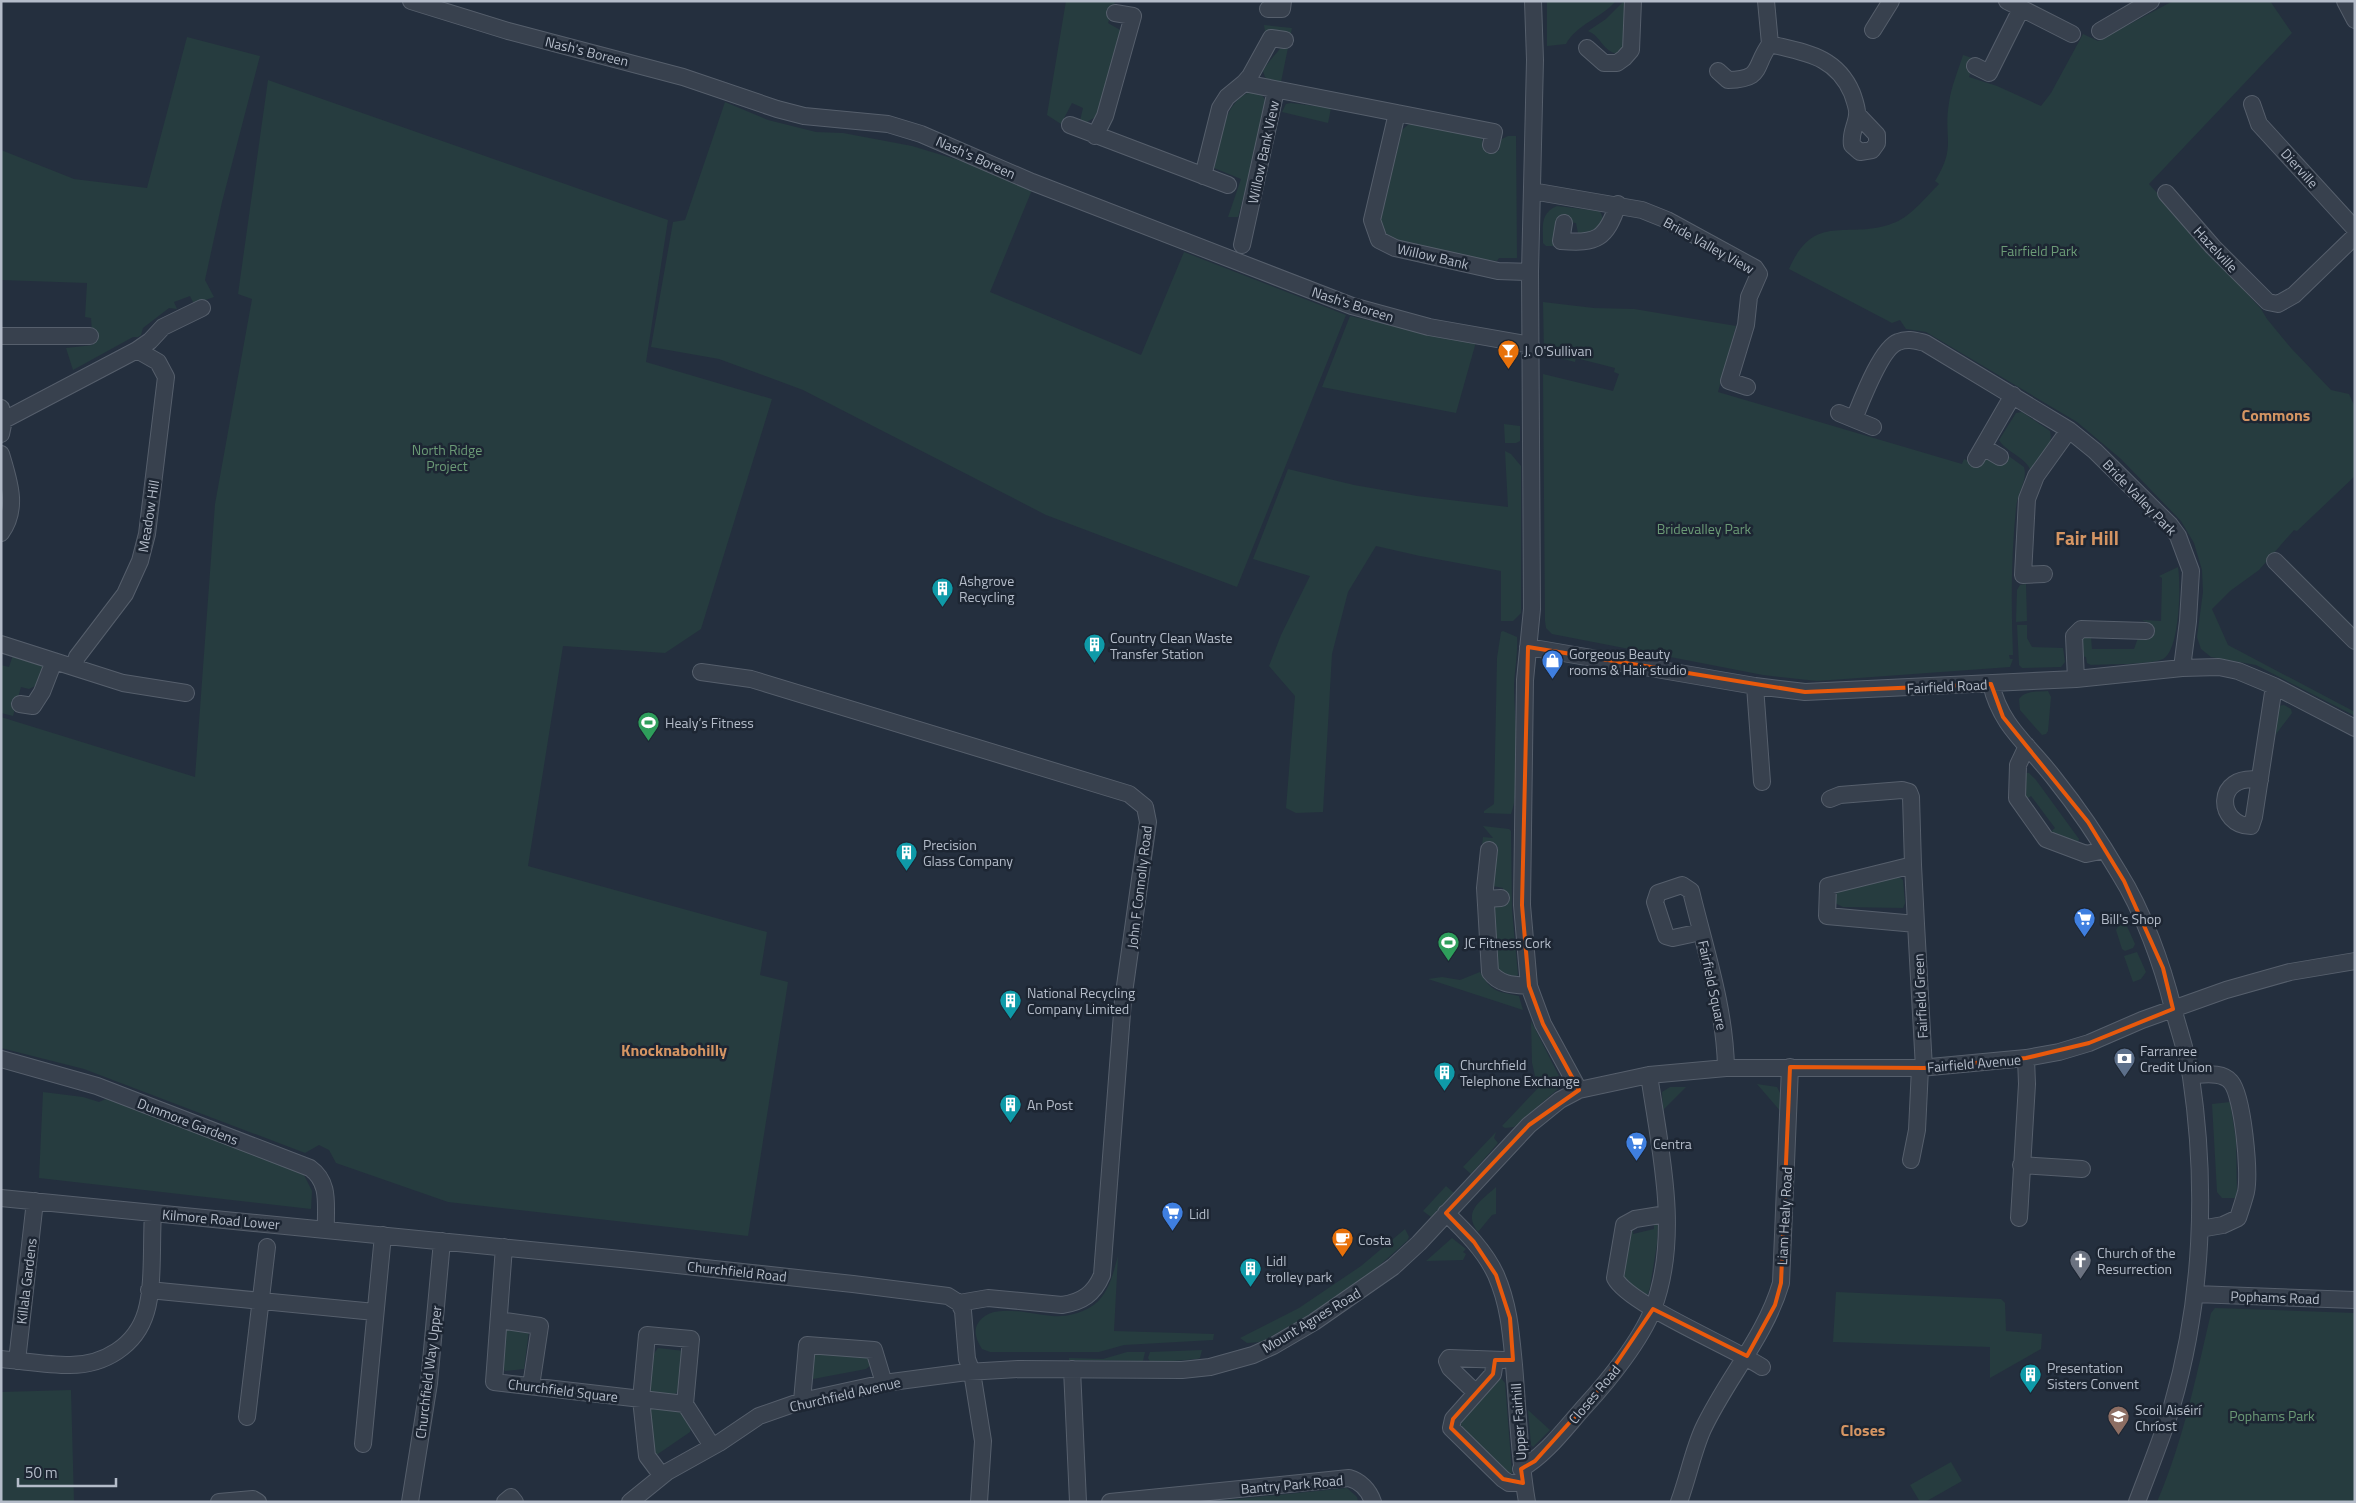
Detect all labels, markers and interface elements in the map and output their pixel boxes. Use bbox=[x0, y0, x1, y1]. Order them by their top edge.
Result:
street label: Nash's Boreen bbox=[543, 31, 631, 71]
street label: Willow Bank View bbox=[1242, 98, 1284, 205]
street label: Nash's Boreen bbox=[933, 130, 1019, 184]
street label: Dierville bbox=[2276, 143, 2324, 193]
street label: Bride Valley View bbox=[1660, 211, 1759, 279]
street label: Hazelville bbox=[2189, 221, 2243, 277]
street label: Willow Bank bbox=[1395, 238, 1471, 274]
park label: Fairfield Park bbox=[2000, 240, 2078, 261]
street label: Nash's Boreen bbox=[1309, 281, 1397, 327]
bar icon: J. O'Sullivan bbox=[1496, 338, 1520, 369]
place label: J. O'Sullivan bbox=[1524, 340, 1592, 361]
district label: Commons bbox=[2242, 403, 2310, 427]
park label: North Ridge Project bbox=[412, 439, 482, 476]
street label: Bride Valley Park bbox=[2098, 454, 2182, 540]
street label: Meadow Hill bbox=[132, 478, 164, 554]
park label: Bridevalley Park bbox=[1657, 518, 1752, 539]
district label: Fair Hill bbox=[2055, 523, 2119, 552]
place label: Ashgrove Recycling bbox=[959, 570, 1014, 607]
building icon: Ashgrove Recycling bbox=[931, 576, 955, 607]
place label: Country Clean Waste Transfer Station bbox=[1110, 627, 1233, 664]
building icon: Country Clean Waste Transfer Station bbox=[1082, 633, 1106, 664]
place label: Gorgeous Beauty rooms & Hair studio bbox=[1569, 643, 1687, 680]
shop icon: Gorgeous Beauty rooms & Hair studio bbox=[1541, 649, 1565, 680]
street label: Fairfield Road bbox=[1906, 673, 1988, 699]
sports icon: Healy’s Fitness bbox=[637, 710, 661, 741]
place label: Healy’s Fitness bbox=[665, 712, 754, 733]
street label: John F Connolly Road bbox=[1121, 824, 1157, 950]
place label: Precision Glass Company bbox=[923, 834, 1013, 871]
building icon: Precision Glass Company bbox=[895, 840, 919, 871]
supermarket icon: Bill's Shop bbox=[2073, 906, 2097, 937]
place label: Bill's Shop bbox=[2101, 908, 2161, 929]
sports icon: JC Fitness Cork bbox=[1436, 930, 1460, 961]
place label: JC Fitness Cork bbox=[1464, 932, 1551, 953]
street label: Fairfield Square bbox=[1693, 938, 1733, 1032]
street label: Fairfield Green bbox=[1907, 953, 1933, 1039]
place label: National Recycling Company Limited bbox=[1027, 982, 1135, 1019]
building icon: National Recycling Company Limited bbox=[999, 988, 1023, 1019]
district label: Knocknabohilly bbox=[621, 1038, 727, 1062]
place label: Farranree Credit Union bbox=[2140, 1040, 2212, 1077]
bank icon: Farranree Credit Union bbox=[2112, 1046, 2136, 1077]
street label: Fairfield Avenue bbox=[1926, 1048, 2022, 1078]
place label: Churchfield Telephone Exchange bbox=[1460, 1054, 1580, 1091]
building icon: Churchfield Telephone Exchange bbox=[1432, 1060, 1456, 1091]
street label: Dunmore Gardens bbox=[134, 1092, 242, 1150]
building icon: An Post bbox=[999, 1092, 1023, 1123]
place label: An Post bbox=[1027, 1094, 1073, 1115]
supermarket icon: Centra bbox=[1625, 1131, 1649, 1162]
place label: Centra bbox=[1653, 1133, 1692, 1154]
street label: Liam Healy Road bbox=[1771, 1166, 1797, 1266]
supermarket icon: Lidl bbox=[1161, 1201, 1185, 1232]
street label: Kilmore Road Lower bbox=[161, 1203, 281, 1235]
place label: Lidl bbox=[1189, 1203, 1209, 1224]
cafe icon: Costa bbox=[1330, 1227, 1354, 1258]
place label: Costa bbox=[1358, 1229, 1391, 1250]
street label: Killala Gardens bbox=[10, 1237, 42, 1325]
place label: Church of the Resurrection bbox=[2097, 1242, 2176, 1279]
church icon: Church of the Resurrection bbox=[2069, 1248, 2093, 1279]
place label: Lidl trolley park bbox=[1266, 1250, 1332, 1287]
street label: Churchfield Road bbox=[686, 1255, 788, 1287]
building icon: Lidl trolley park bbox=[1238, 1256, 1262, 1287]
street label: Mount Agnes Road bbox=[1258, 1282, 1364, 1358]
street label: Pophams Road bbox=[2230, 1285, 2320, 1309]
street label: Churchfield Way Upper bbox=[409, 1304, 447, 1440]
place label: Presentation Sisters Convent bbox=[2047, 1357, 2139, 1394]
street label: Closes Road bbox=[1563, 1360, 1625, 1428]
building icon: Presentation Sisters Convent bbox=[2019, 1363, 2043, 1394]
street label: Churchfield Avenue bbox=[787, 1371, 903, 1417]
street label: Churchfield Square bbox=[507, 1373, 619, 1407]
street label: Upper Fairhill bbox=[1505, 1383, 1531, 1461]
place label: Scoil Aiséirí Chríost bbox=[2135, 1399, 2202, 1436]
school or university icon: Scoil Aiséirí Chríost bbox=[2107, 1405, 2131, 1436]
park label: Pophams Park bbox=[2229, 1405, 2315, 1426]
district label: Closes bbox=[1841, 1418, 1885, 1442]
scale bar bbox=[18, 1456, 115, 1488]
text: 50 m bbox=[25, 1461, 58, 1484]
street label: Bantry Park Road bbox=[1240, 1469, 1344, 1499]

